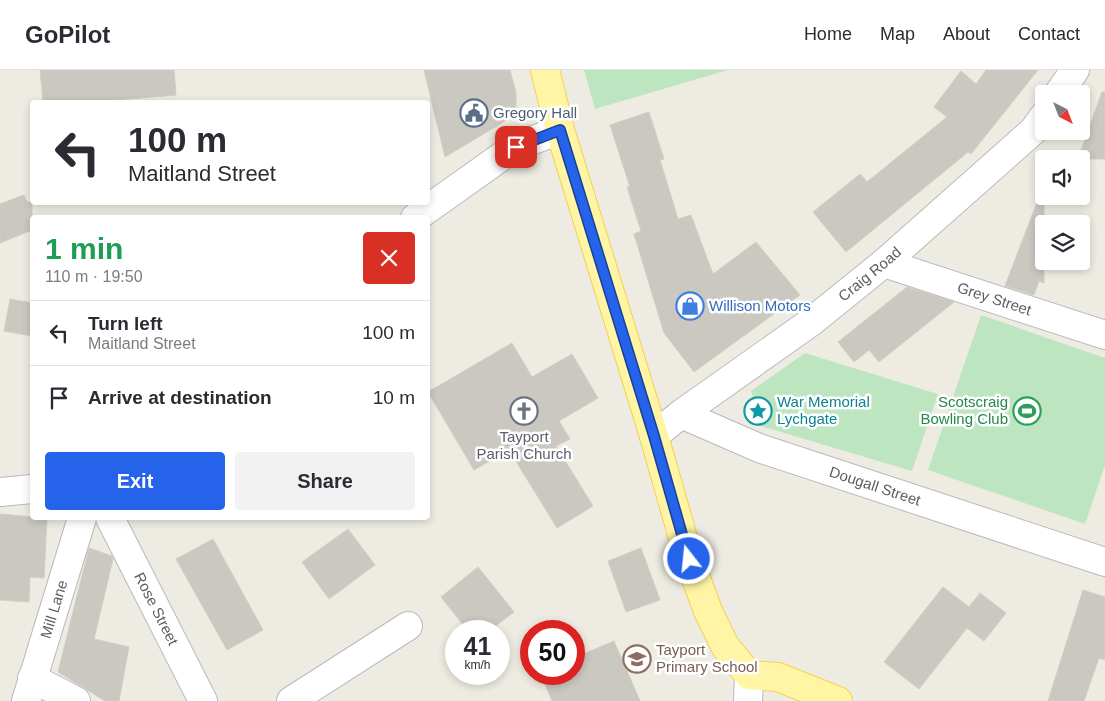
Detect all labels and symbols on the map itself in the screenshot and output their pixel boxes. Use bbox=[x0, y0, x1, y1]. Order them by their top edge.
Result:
north arrow bbox=[1035, 85, 1090, 140]
public building icon: Gregory Hall bbox=[459, 98, 489, 128]
place label: Gregory Hall bbox=[493, 104, 577, 121]
pin bbox=[495, 126, 537, 168]
street label: Craig Road bbox=[835, 243, 904, 304]
street label: Grey Street bbox=[955, 278, 1034, 319]
shop icon: Willison Motors bbox=[675, 291, 705, 321]
place label: Willison Motors bbox=[709, 297, 811, 314]
place label: War Memorial Lychgate bbox=[777, 393, 870, 427]
place label: Scotscraig Bowling Club bbox=[920, 393, 1008, 427]
church icon: Tayport Parish Church bbox=[509, 396, 539, 426]
place icon: War Memorial Lychgate bbox=[743, 396, 773, 426]
sports icon: Scotscraig Bowling Club bbox=[1012, 396, 1042, 426]
place label: Tayport Parish Church bbox=[476, 428, 572, 462]
street label: Dougall Street bbox=[827, 463, 924, 509]
position arrow bbox=[662, 532, 714, 584]
street label: Rose Street bbox=[131, 570, 183, 649]
street label: Mill Lane bbox=[37, 578, 71, 640]
speed limit sign: 50 bbox=[520, 620, 585, 685]
place label: Tayport Primary School bbox=[656, 641, 758, 675]
school or university icon: Tayport Primary School bbox=[622, 644, 652, 674]

